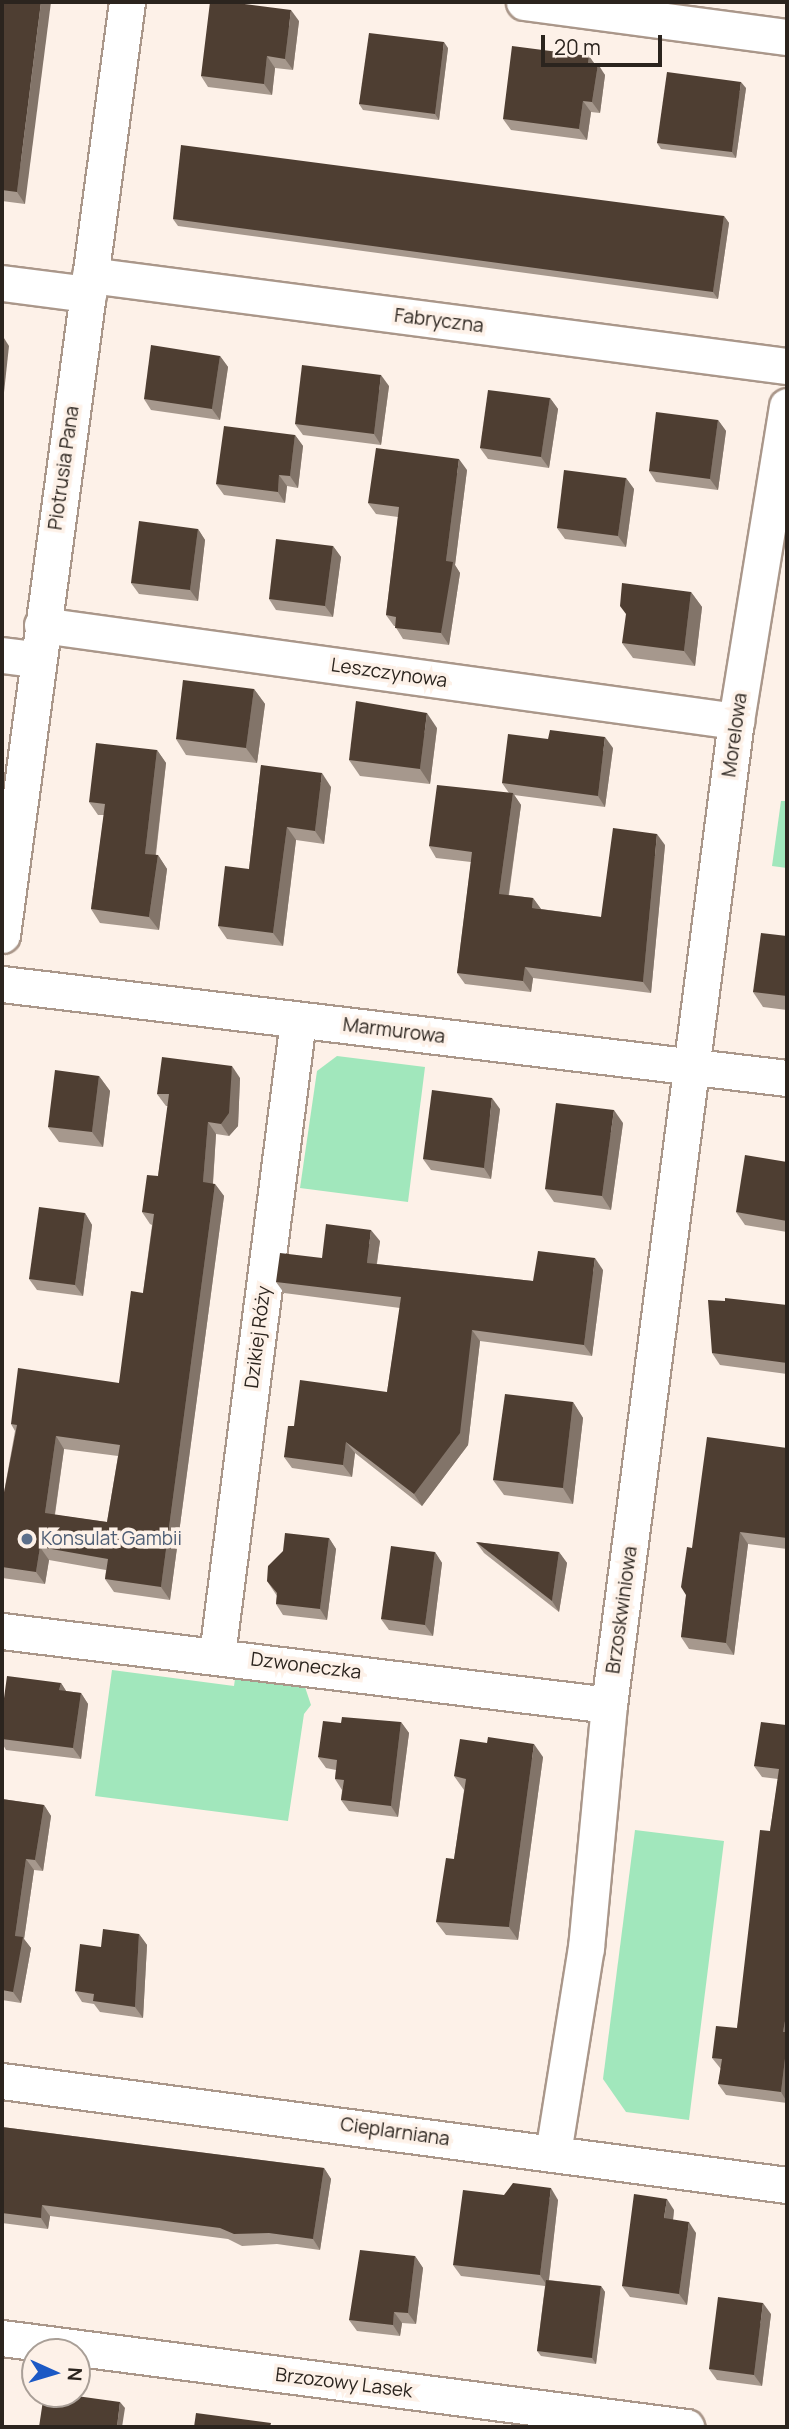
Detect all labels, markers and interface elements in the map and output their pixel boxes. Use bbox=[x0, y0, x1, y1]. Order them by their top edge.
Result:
scale bar bbox=[544, 21, 665, 65]
text: 20 m bbox=[554, 33, 601, 61]
street label: Fabryczna bbox=[393, 304, 485, 338]
street label: Piotrusia Pana bbox=[44, 404, 84, 532]
street label: Leszczynowa bbox=[329, 654, 449, 692]
street label: Morelowa bbox=[718, 691, 752, 779]
street label: Marmurowa bbox=[342, 1013, 446, 1049]
street label: Dzikiej Róży bbox=[240, 1284, 276, 1390]
place label: Konsulat Gambii bbox=[41, 1528, 182, 1550]
marker: Konsulat Gambii bbox=[19, 1531, 35, 1547]
street label: Brzoskwiniowa bbox=[602, 1545, 642, 1675]
street label: Dzwoneczka bbox=[249, 1648, 363, 1684]
street label: Cieplarniana bbox=[339, 2113, 451, 2151]
north arrow bbox=[21, 2338, 91, 2408]
street label: Brzozowy Lasek bbox=[274, 2363, 414, 2403]
text: N bbox=[62, 2367, 88, 2382]

